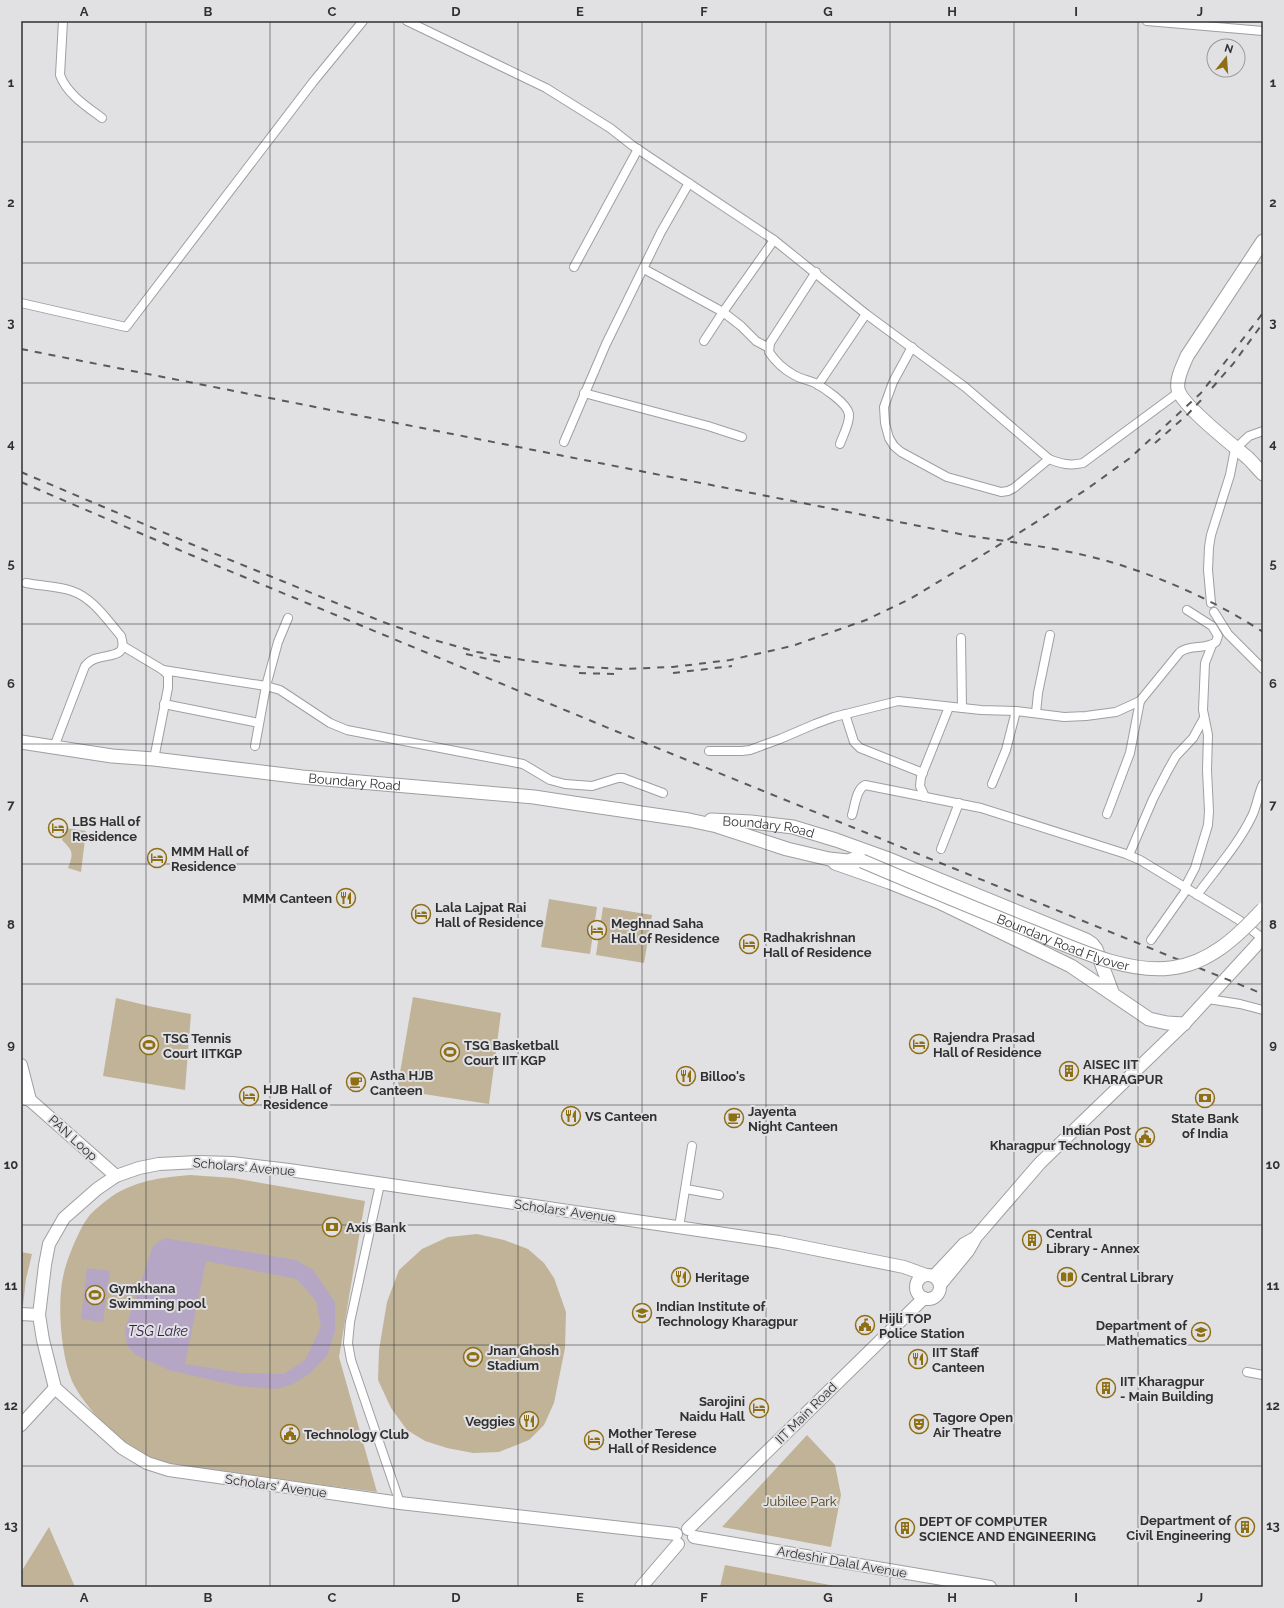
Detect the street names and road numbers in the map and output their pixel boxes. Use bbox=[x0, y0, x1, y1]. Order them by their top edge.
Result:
street label: Boundary Road bbox=[308, 770, 401, 793]
street label: Boundary Road bbox=[722, 813, 816, 841]
street label: Boundary Road Flyover bbox=[995, 911, 1131, 973]
street label: PAN Loop bbox=[45, 1112, 101, 1164]
street label: Scholars' Avenue bbox=[192, 1155, 296, 1179]
street label: Scholars' Avenue bbox=[513, 1196, 617, 1226]
street label: IIT Main Road bbox=[772, 1379, 840, 1447]
street label: Scholars' Avenue bbox=[224, 1471, 328, 1501]
street label: Ardeshir Dalal Avenue bbox=[776, 1543, 909, 1581]

